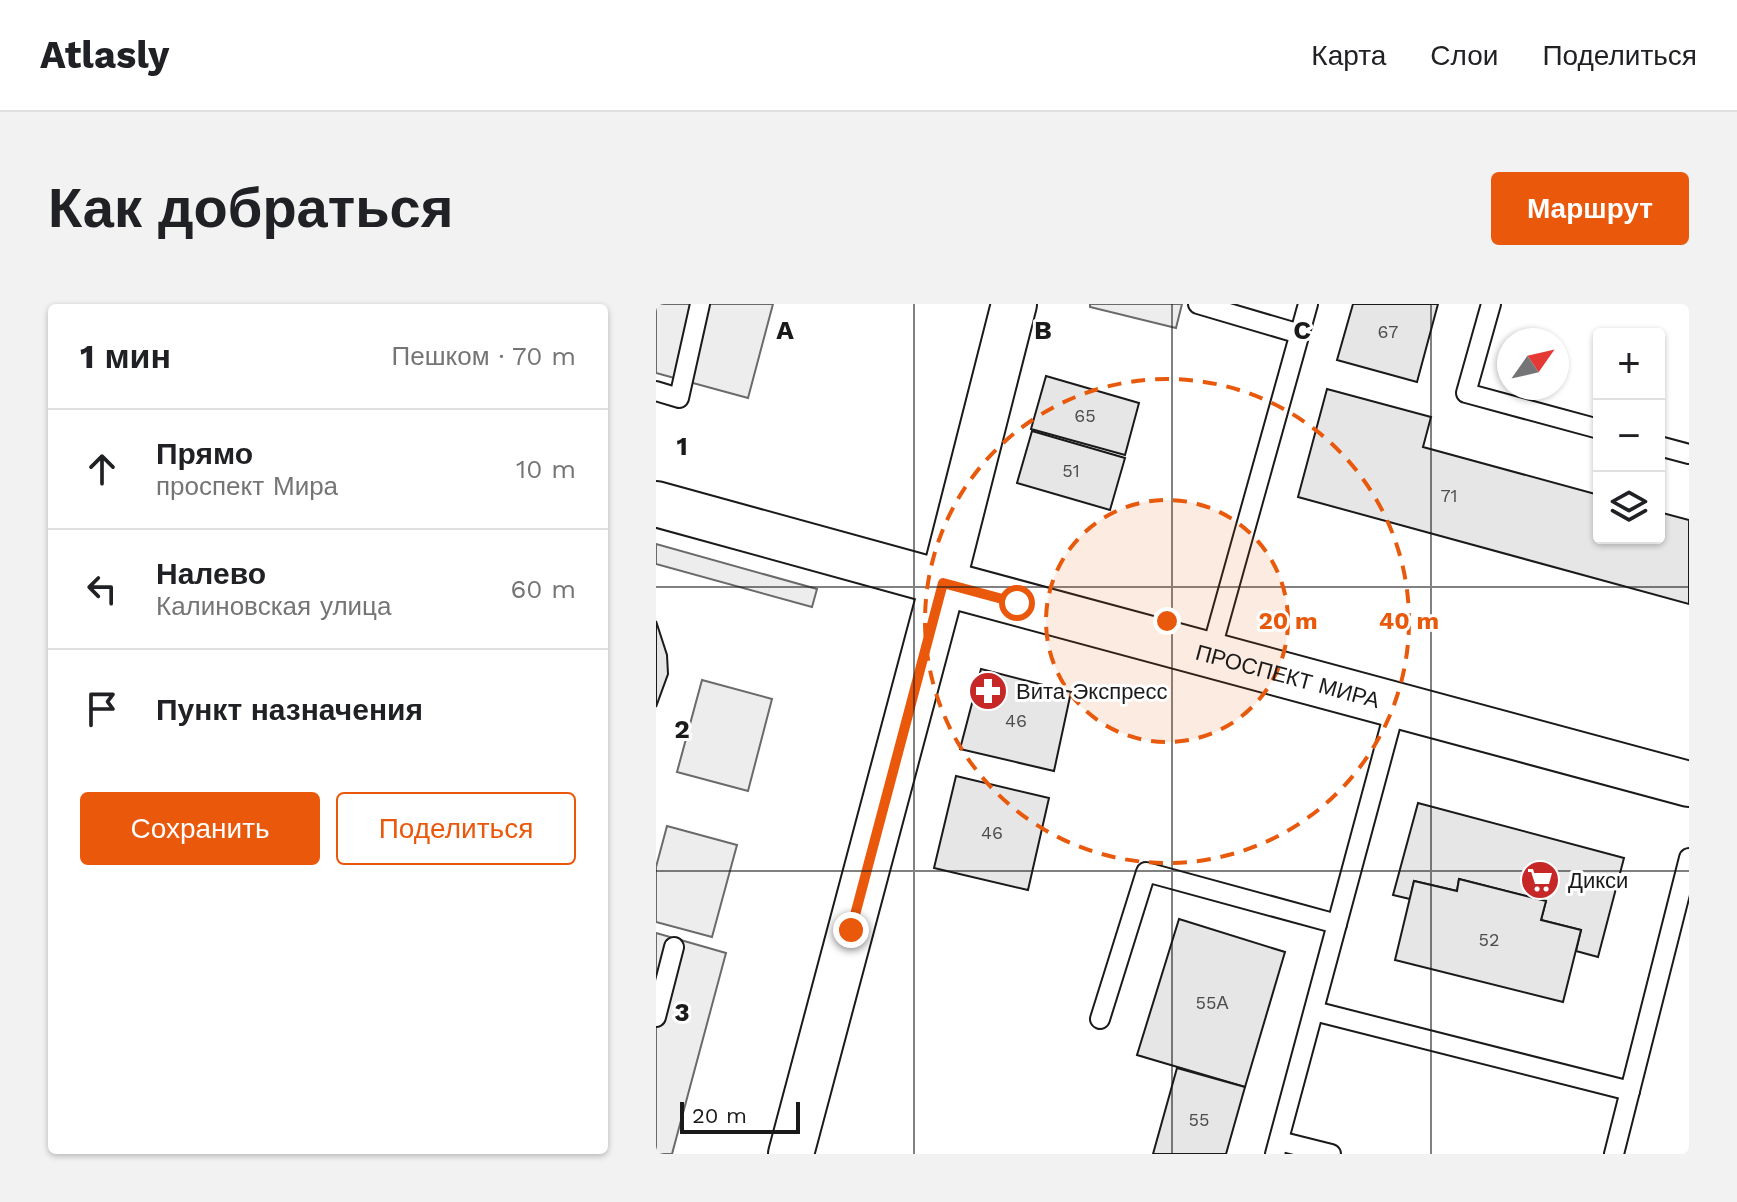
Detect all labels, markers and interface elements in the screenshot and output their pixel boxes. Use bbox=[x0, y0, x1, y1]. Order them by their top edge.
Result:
text: Atlasly bbox=[40, 33, 170, 77]
text: Карта bbox=[1311, 39, 1386, 72]
text: Слои bbox=[1430, 39, 1498, 72]
text: Поделиться bbox=[1542, 39, 1697, 72]
button: Маршрут bbox=[1491, 172, 1689, 245]
text: Как добраться bbox=[48, 175, 453, 241]
text: A bbox=[776, 315, 794, 345]
text: B bbox=[1034, 315, 1052, 345]
text: C bbox=[1293, 315, 1311, 345]
house number: 67 bbox=[1378, 321, 1398, 342]
north arrow bbox=[1497, 328, 1569, 400]
map controls bbox=[1593, 328, 1665, 544]
button: + bbox=[1593, 328, 1665, 400]
text: 1 мин bbox=[80, 336, 171, 376]
text: Пешком · 70 m bbox=[392, 341, 576, 371]
button: − bbox=[1593, 400, 1665, 472]
house number: 65 bbox=[1074, 405, 1096, 426]
text: 1 bbox=[676, 431, 688, 461]
text: Прямо bbox=[156, 436, 253, 471]
icon: ahead bbox=[80, 447, 124, 491]
text: 10 m bbox=[516, 454, 576, 484]
house number: 51 bbox=[1062, 460, 1080, 481]
text: проспект Мира bbox=[156, 471, 338, 501]
button: layers bbox=[1593, 472, 1665, 544]
house number: 71 bbox=[1440, 485, 1458, 506]
text: Налево bbox=[156, 556, 266, 591]
icon: left bbox=[80, 567, 124, 611]
text: 60 m bbox=[510, 574, 576, 604]
route start bbox=[999, 585, 1035, 621]
text: Калиновская улица bbox=[156, 591, 391, 621]
centre of rings bbox=[1153, 607, 1181, 635]
text: 20 m bbox=[1258, 607, 1318, 635]
text: 40 m bbox=[1379, 607, 1439, 635]
street label: ПРОСПЕКТ МИРА bbox=[1193, 640, 1383, 713]
pharmacy icon: Вита Экспресс bbox=[967, 670, 1009, 712]
place label: Вита Экспресс bbox=[1016, 679, 1168, 704]
icon: arrive bbox=[80, 687, 124, 731]
text: Пункт назначения bbox=[156, 692, 423, 727]
house number: 46 bbox=[1005, 710, 1027, 731]
text: 2 bbox=[674, 714, 690, 744]
button: Сохранить bbox=[80, 792, 320, 865]
button: Поделиться bbox=[336, 792, 576, 865]
house number: 46 bbox=[981, 822, 1003, 843]
supermarket icon: Дикси bbox=[1519, 859, 1561, 901]
place label: Дикси bbox=[1568, 868, 1628, 893]
route end bbox=[833, 912, 869, 948]
house number: 52 bbox=[1479, 929, 1499, 950]
house number: 55А bbox=[1196, 992, 1228, 1013]
text: 3 bbox=[674, 997, 690, 1027]
scale bar bbox=[680, 1098, 800, 1134]
text: 20 m bbox=[692, 1103, 747, 1128]
house number: 55 bbox=[1189, 1109, 1209, 1130]

